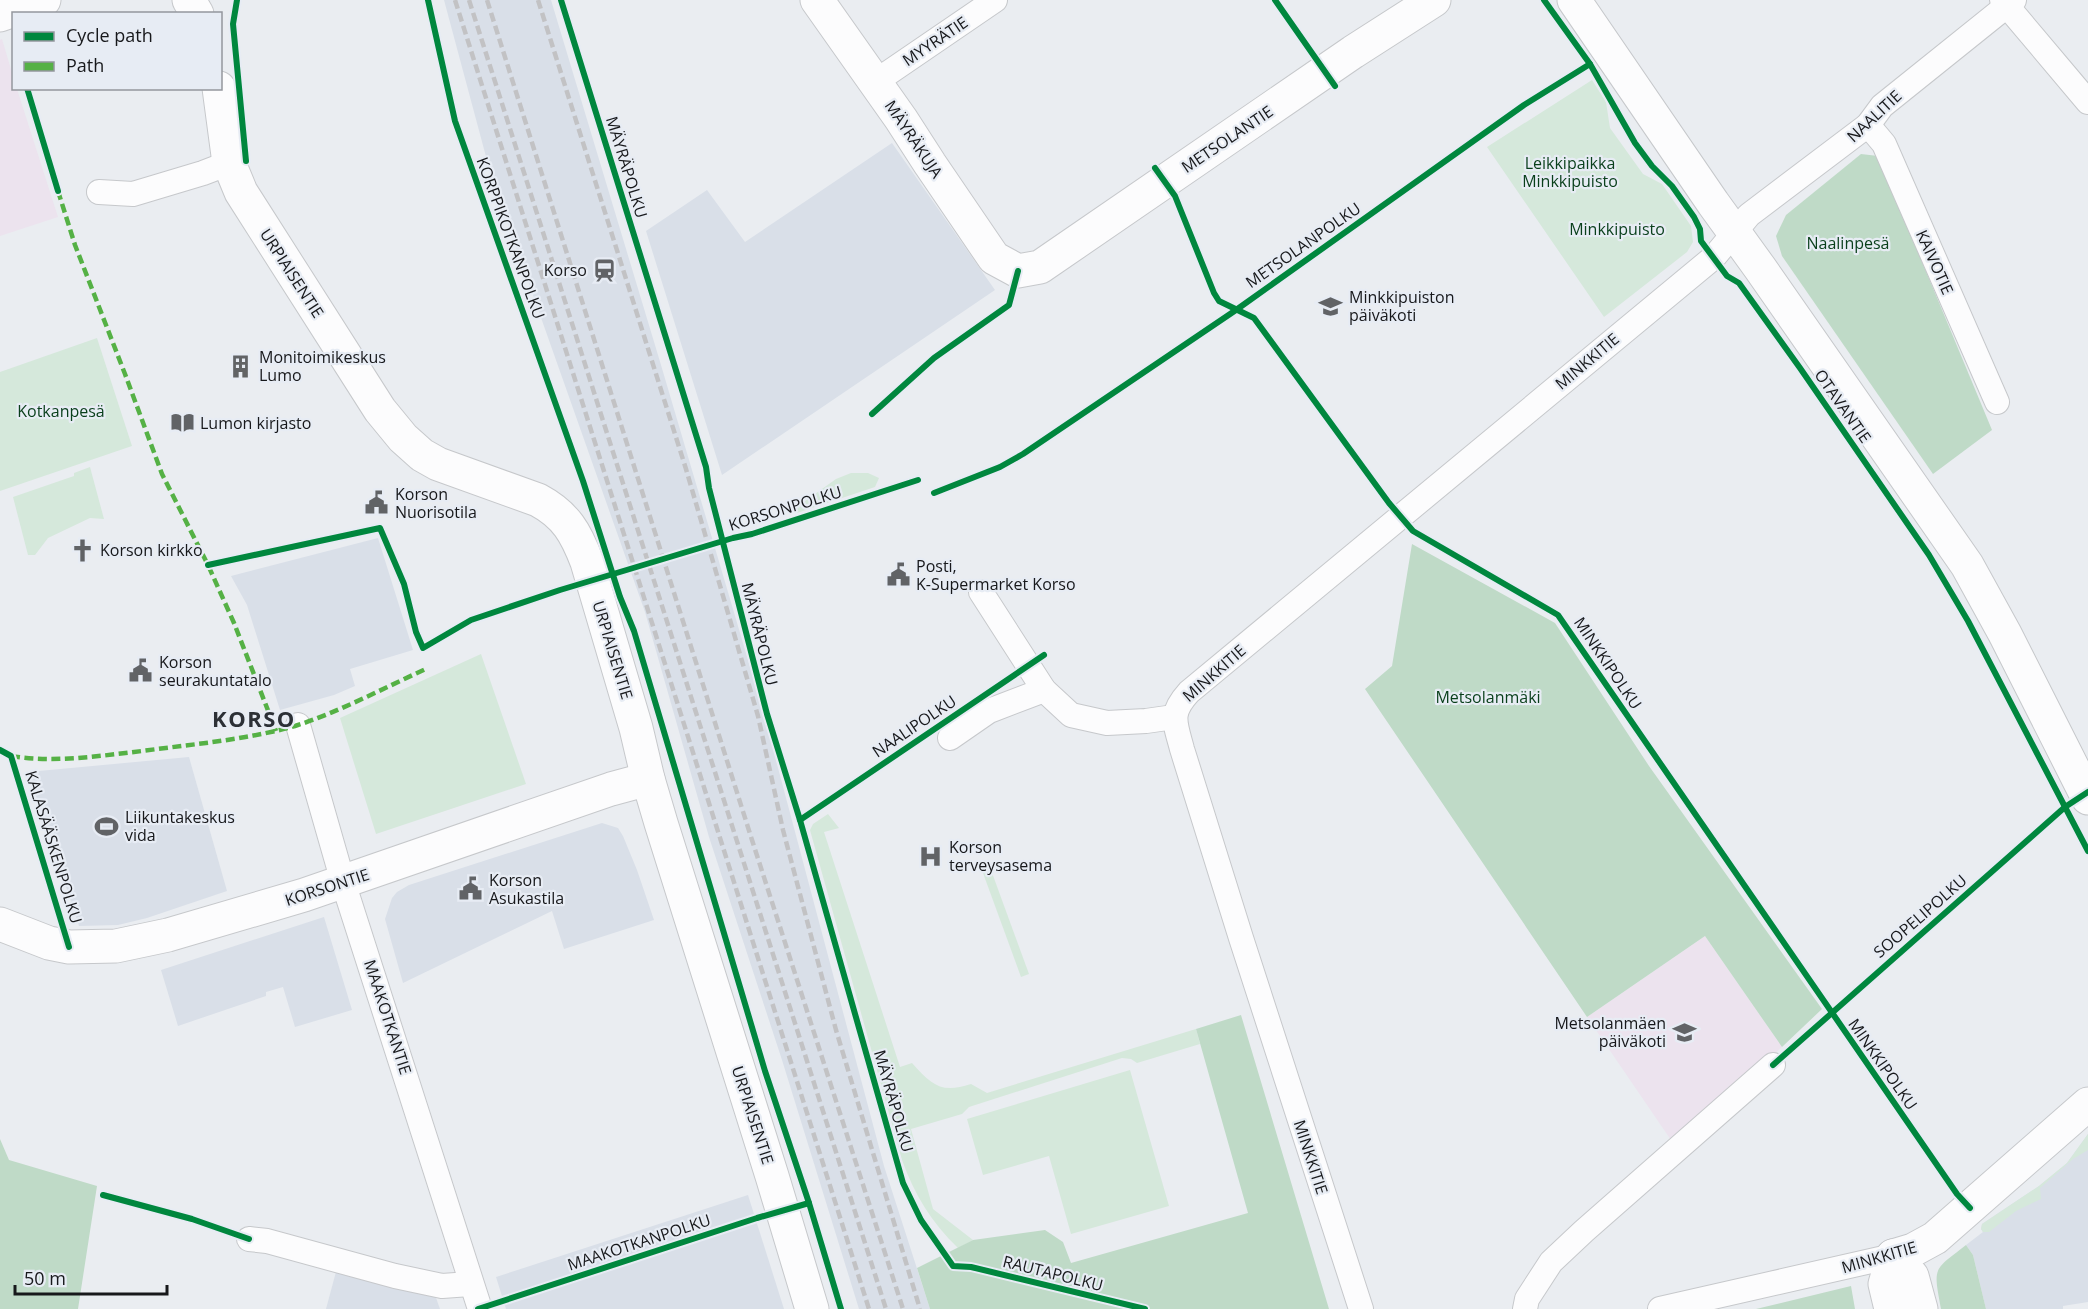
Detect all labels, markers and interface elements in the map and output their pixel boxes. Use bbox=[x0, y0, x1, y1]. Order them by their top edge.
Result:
street label: MYYRÄTIE bbox=[898, 11, 972, 71]
legend bbox=[12, 12, 222, 90]
text: Cycle path bbox=[66, 23, 153, 47]
text: Path bbox=[66, 53, 104, 77]
street label: NAALITIE bbox=[1842, 85, 1906, 147]
street label: MÄYRÄKUJA bbox=[880, 96, 949, 183]
street label: METSOLANTIE bbox=[1177, 100, 1277, 178]
street label: MÄYRÄPOLKU bbox=[601, 113, 653, 221]
park label: Leikkipaikka Minkkipuisto bbox=[1522, 152, 1618, 192]
street label: KORPPIKOTKANPOLKU bbox=[471, 154, 551, 322]
street label: METSOLANPOLKU bbox=[1241, 197, 1365, 293]
park label: Minkkipuisto bbox=[1569, 218, 1665, 240]
street label: URPIAISENTIE bbox=[255, 224, 329, 322]
street label: KAIVOTIE bbox=[1911, 226, 1959, 298]
park label: Naalinpesä bbox=[1806, 232, 1890, 254]
station icon: Korso bbox=[592, 257, 618, 283]
place label: Korso bbox=[544, 259, 587, 281]
place label: Minkkipuiston päiväkoti bbox=[1349, 286, 1455, 326]
school or university icon: Minkkipuiston päiväkoti bbox=[1318, 293, 1344, 319]
street label: MINKKITIE bbox=[1550, 328, 1624, 394]
place label: Monitoimikeskus Lumo bbox=[259, 346, 386, 386]
building icon: Monitoimikeskus Lumo bbox=[228, 353, 254, 379]
street label: OTAVANTIE bbox=[1810, 365, 1876, 447]
park label: Kotkanpesä bbox=[17, 400, 105, 422]
library icon: Lumon kirjasto bbox=[169, 410, 195, 436]
place label: Lumon kirjasto bbox=[200, 412, 311, 434]
street label: KORSONPOLKU bbox=[726, 480, 844, 536]
place label: Korson Nuorisotila bbox=[395, 483, 477, 523]
public building icon: Korson Nuorisotila bbox=[364, 490, 390, 516]
church icon: Korson kirkko bbox=[69, 537, 95, 563]
place label: Korson kirkko bbox=[100, 539, 203, 561]
place label: Posti, K-Supermarket Korso bbox=[916, 555, 1076, 595]
public building icon: Posti, K-Supermarket Korso bbox=[885, 562, 911, 588]
street label: MÄYRÄPOLKU bbox=[737, 580, 783, 688]
street label: URPIAISENTIE bbox=[588, 598, 638, 702]
street label: MINKKIPOLKU bbox=[1569, 613, 1647, 713]
street label: MINKKITIE bbox=[1178, 639, 1250, 707]
place label: Korson seurakuntatalo bbox=[159, 651, 272, 691]
public building icon: Korson seurakuntatalo bbox=[128, 658, 154, 684]
park label: Metsolanmäki bbox=[1435, 686, 1541, 708]
street label: NAALIPOLKU bbox=[868, 690, 960, 762]
district label: KORSO bbox=[212, 703, 296, 733]
street label: KALASÄÄSKENPOLKU bbox=[20, 768, 88, 926]
place label: Liikuntakeskus vida bbox=[125, 806, 235, 846]
sports icon: Liikuntakeskus vida bbox=[94, 813, 120, 839]
place label: Korson terveysasema bbox=[949, 836, 1052, 876]
hospital icon: Korson terveysasema bbox=[918, 843, 944, 869]
street label: KORSONTIE bbox=[282, 863, 372, 911]
place label: Korson Asukastila bbox=[489, 869, 564, 909]
street label: SOOPELIPOLKU bbox=[1869, 869, 1971, 963]
public building icon: Korson Asukastila bbox=[458, 876, 484, 902]
street label: MAAKOTKANTIE bbox=[359, 957, 417, 1077]
place label: Metsolanmäen päiväkoti bbox=[1554, 1012, 1666, 1052]
street label: MINKKIPOLKU bbox=[1843, 1014, 1923, 1114]
school or university icon: Metsolanmäen päiväkoti bbox=[1671, 1019, 1697, 1045]
street label: MÄYRÄPOLKU bbox=[869, 1047, 919, 1155]
street label: URPIAISENTIE bbox=[727, 1063, 779, 1167]
street label: MINKKITIE bbox=[1289, 1117, 1333, 1197]
street label: MAAKOTKANPOLKU bbox=[564, 1208, 714, 1276]
street label: MINKKITIE bbox=[1839, 1236, 1919, 1278]
street label: RAUTAPOLKU bbox=[1001, 1250, 1105, 1296]
scale bar bbox=[15, 1258, 166, 1296]
text: 50 m bbox=[24, 1266, 66, 1290]

